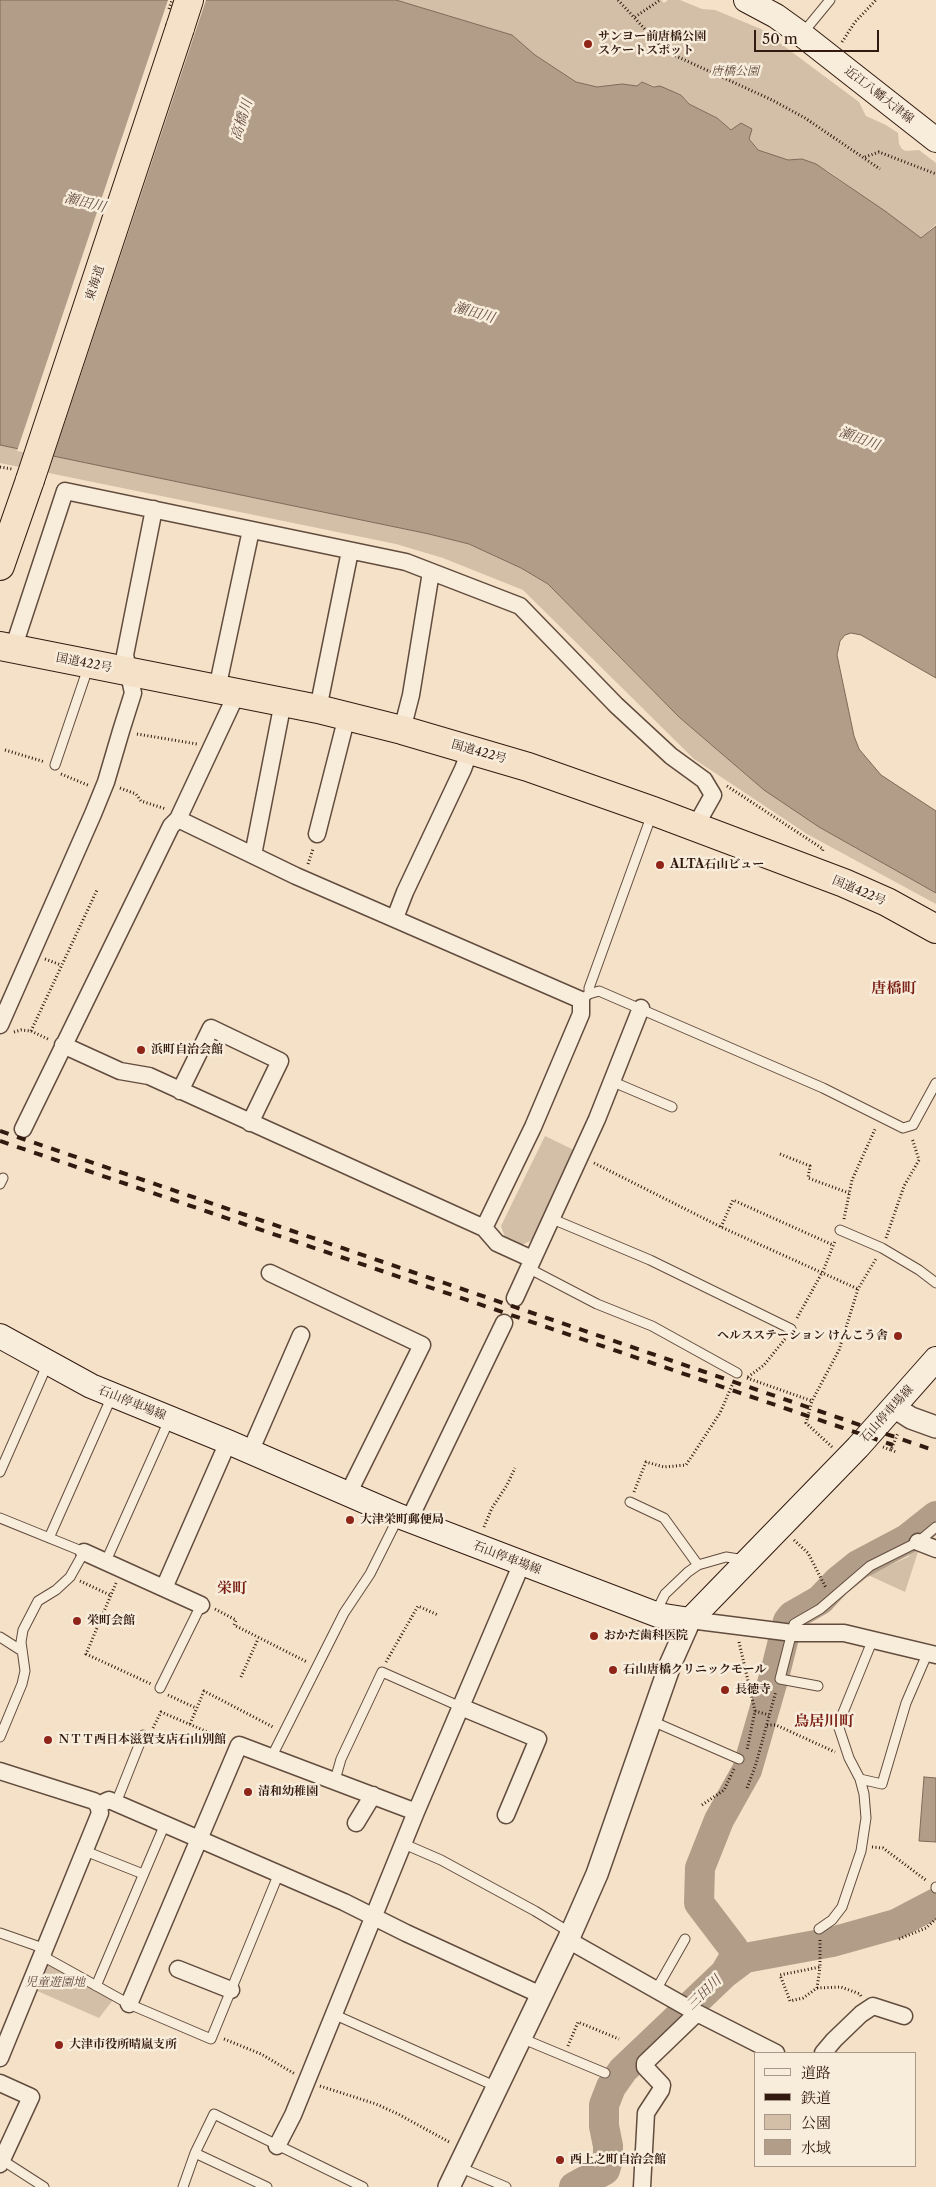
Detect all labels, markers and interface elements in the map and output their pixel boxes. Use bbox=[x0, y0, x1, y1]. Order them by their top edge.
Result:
scale bar bbox=[756, 20, 881, 52]
text: 50 m bbox=[762, 29, 798, 48]
place label: サンヨー前唐橋公園 スケートスポット bbox=[598, 30, 706, 58]
marker: サンヨー前唐橋公園 スケートスポット bbox=[582, 38, 594, 50]
street label: 近江八幡大津線 bbox=[841, 63, 917, 127]
park label: 唐橋公園 bbox=[711, 65, 759, 79]
water label: 高橋川 bbox=[228, 97, 256, 143]
water label: 瀬田川 bbox=[63, 190, 107, 216]
street label: 東海道 bbox=[83, 264, 107, 302]
water label: 瀬田川 bbox=[451, 299, 497, 327]
water label: 瀬田川 bbox=[836, 424, 882, 454]
street label: 国道422号 bbox=[55, 651, 113, 675]
street label: 国道422号 bbox=[450, 737, 508, 767]
place label: ALTA石山ビュー bbox=[670, 858, 764, 872]
marker: ALTA石山ビュー bbox=[654, 859, 666, 871]
street label: 国道422号 bbox=[830, 873, 888, 909]
district label: 唐橋町 bbox=[872, 980, 916, 998]
place label: 浜町自治会館 bbox=[151, 1043, 223, 1057]
marker: 浜町自治会館 bbox=[135, 1044, 147, 1056]
place label: ヘルスステーション けんこう舎 bbox=[717, 1329, 888, 1343]
marker: ヘルスステーション けんこう舎 bbox=[892, 1330, 904, 1342]
street label: 石山停車場線 bbox=[858, 1382, 916, 1446]
street label: 石山停車場線 bbox=[96, 1383, 168, 1423]
place label: 大津栄町郵便局 bbox=[360, 1513, 444, 1527]
marker: 大津栄町郵便局 bbox=[344, 1514, 356, 1526]
street label: 石山停車場線 bbox=[471, 1538, 543, 1578]
district label: 栄町 bbox=[217, 1580, 247, 1598]
place label: 栄町会館 bbox=[87, 1614, 135, 1628]
marker: 栄町会館 bbox=[71, 1615, 83, 1627]
place label: おかだ歯科医院 bbox=[604, 1629, 688, 1643]
marker: おかだ歯科医院 bbox=[588, 1630, 600, 1642]
place label: 石山唐橋クリニックモール bbox=[623, 1663, 767, 1677]
marker: 石山唐橋クリニックモール bbox=[607, 1664, 619, 1676]
place label: 長徳寺 bbox=[735, 1683, 771, 1697]
marker: 長徳寺 bbox=[719, 1684, 731, 1696]
district label: 鳥居川町 bbox=[794, 1713, 854, 1731]
place label: ＮＴＴ西日本滋賀支店石山別館 bbox=[58, 1733, 226, 1747]
marker: ＮＴＴ西日本滋賀支店石山別館 bbox=[42, 1734, 54, 1746]
place label: 清和幼稚園 bbox=[258, 1785, 318, 1799]
marker: 清和幼稚園 bbox=[242, 1786, 254, 1798]
water label: 三田川 bbox=[683, 1972, 725, 2014]
park label: 児童遊園地 bbox=[25, 1976, 85, 1990]
place label: 大津市役所晴嵐支所 bbox=[69, 2038, 177, 2052]
marker: 大津市役所晴嵐支所 bbox=[53, 2039, 65, 2051]
legend bbox=[754, 2052, 916, 2167]
text: 道路 bbox=[801, 2063, 831, 2082]
text: 鉄道 bbox=[801, 2088, 831, 2107]
text: 公園 bbox=[801, 2113, 831, 2132]
text: 水域 bbox=[801, 2138, 831, 2157]
place label: 西上之町自治会館 bbox=[570, 2153, 666, 2167]
marker: 西上之町自治会館 bbox=[554, 2154, 566, 2166]

